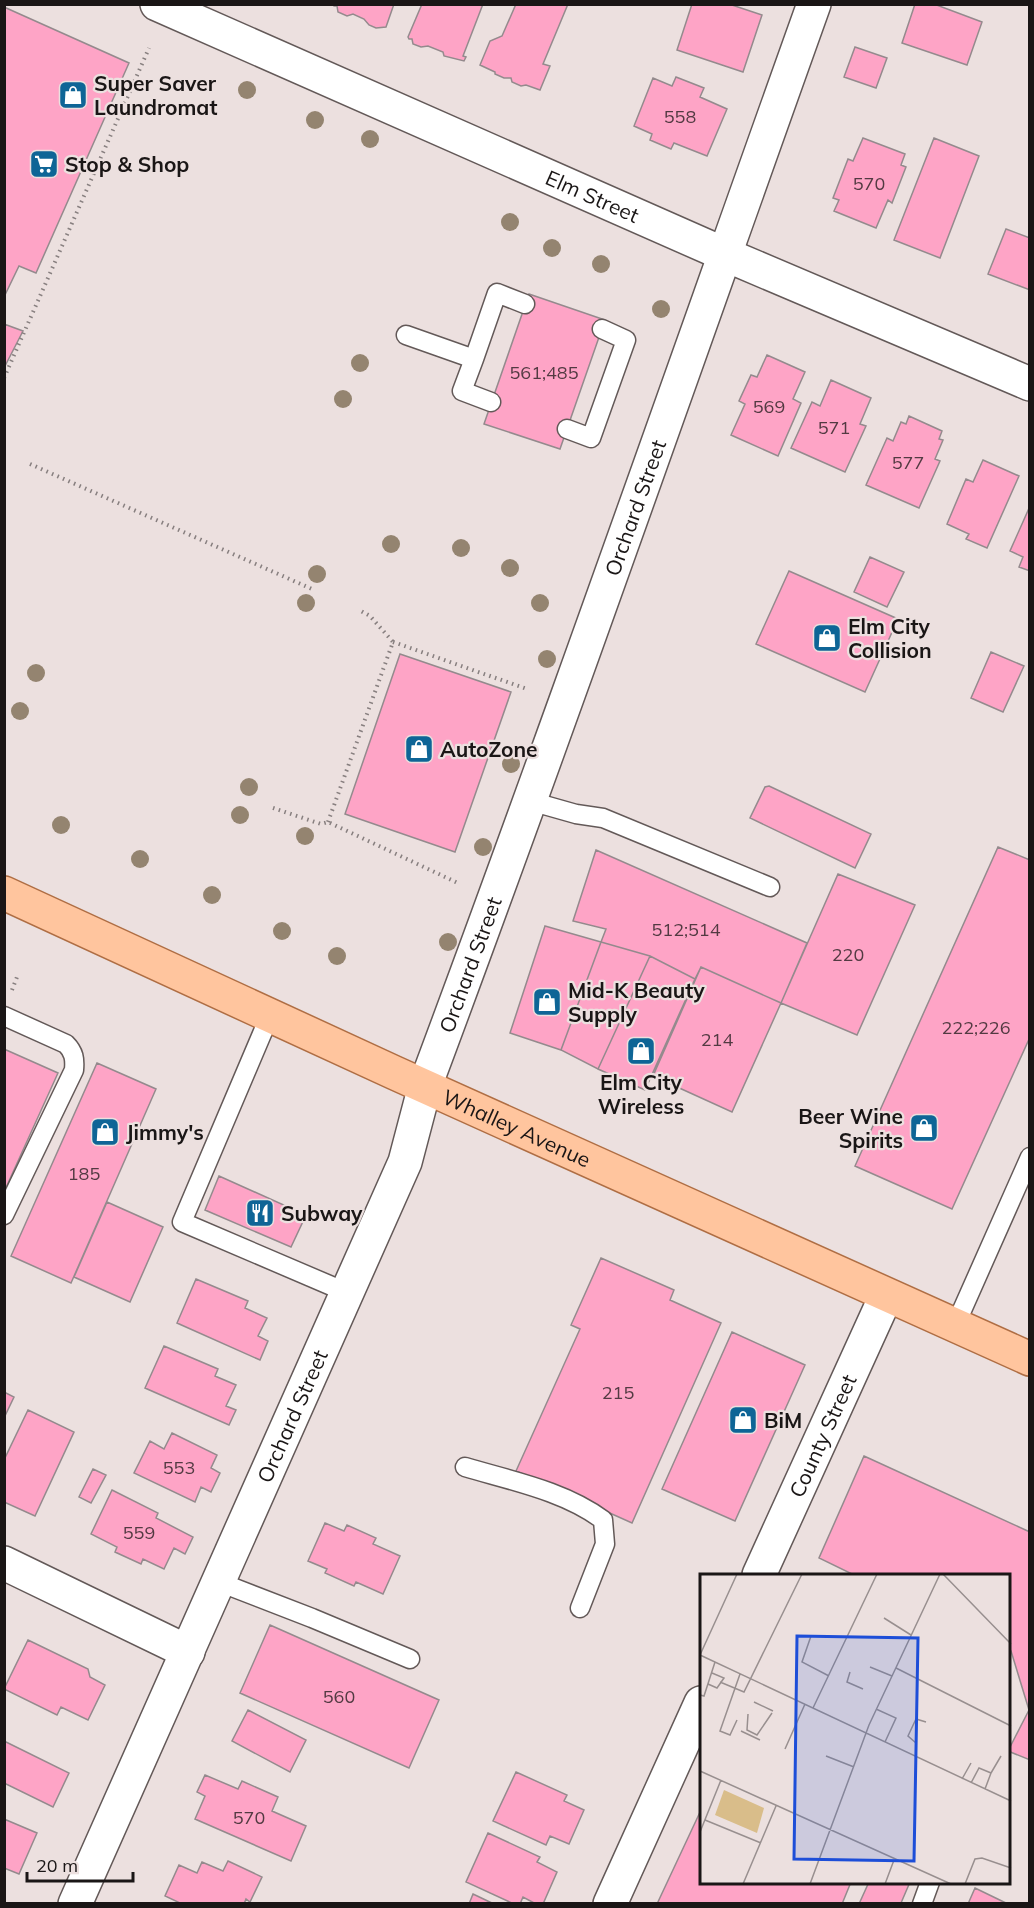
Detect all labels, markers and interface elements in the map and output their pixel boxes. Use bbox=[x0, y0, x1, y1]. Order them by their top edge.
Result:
place label: Super Saver Laundromat bbox=[94, 70, 217, 120]
shop icon: Super Saver Laundromat bbox=[57, 79, 89, 111]
house number: 558 bbox=[664, 105, 696, 128]
supermarket icon: Stop & Shop bbox=[28, 148, 60, 180]
place label: Stop & Shop bbox=[65, 151, 189, 177]
street label: Elm Street bbox=[542, 164, 643, 228]
house number: 570 bbox=[853, 172, 885, 195]
house number: 561;485 bbox=[510, 361, 579, 384]
house number: 569 bbox=[753, 395, 785, 418]
house number: 571 bbox=[818, 416, 850, 439]
street label: Orchard Street bbox=[599, 436, 671, 579]
house number: 577 bbox=[892, 451, 924, 474]
place label: Elm City Collision bbox=[848, 613, 932, 663]
shop icon: Elm City Collision bbox=[811, 622, 843, 654]
shop icon: AutoZone bbox=[403, 733, 435, 765]
place label: AutoZone bbox=[440, 736, 538, 762]
street label: Orchard Street bbox=[433, 893, 507, 1036]
house number: 512;514 bbox=[652, 918, 721, 941]
house number: 220 bbox=[832, 943, 864, 966]
place label: Mid-K Beauty Supply bbox=[568, 977, 705, 1027]
shop icon: Mid-K Beauty Supply bbox=[531, 986, 563, 1018]
house number: 222;226 bbox=[942, 1016, 1010, 1039]
house number: 214 bbox=[701, 1028, 733, 1051]
shop icon: Elm City Wireless bbox=[625, 1035, 657, 1067]
place label: Elm City Wireless bbox=[598, 1069, 684, 1119]
street label: Whalley Avenue bbox=[439, 1083, 595, 1172]
place label: Beer Wine Spirits bbox=[798, 1103, 903, 1153]
shop icon: Beer Wine Spirits bbox=[908, 1112, 940, 1144]
shop icon: Jimmy's bbox=[89, 1116, 121, 1148]
place label: Jimmy's bbox=[126, 1119, 204, 1145]
house number: 185 bbox=[68, 1162, 100, 1185]
restaurant icon: Subway bbox=[244, 1197, 276, 1229]
place label: Subway bbox=[281, 1200, 363, 1226]
street label: Orchard Street bbox=[251, 1346, 333, 1487]
street label: County Street bbox=[783, 1370, 862, 1501]
house number: 215 bbox=[602, 1381, 634, 1404]
shop icon: BiM bbox=[727, 1404, 759, 1436]
place label: BiM bbox=[764, 1407, 802, 1433]
house number: 553 bbox=[163, 1456, 195, 1479]
house number: 559 bbox=[123, 1521, 155, 1544]
inset map bbox=[700, 1574, 1010, 1884]
house number: 560 bbox=[323, 1685, 355, 1708]
house number: 570 bbox=[233, 1806, 265, 1829]
scale bar bbox=[27, 1845, 134, 1883]
text: 20 m bbox=[36, 1854, 78, 1877]

